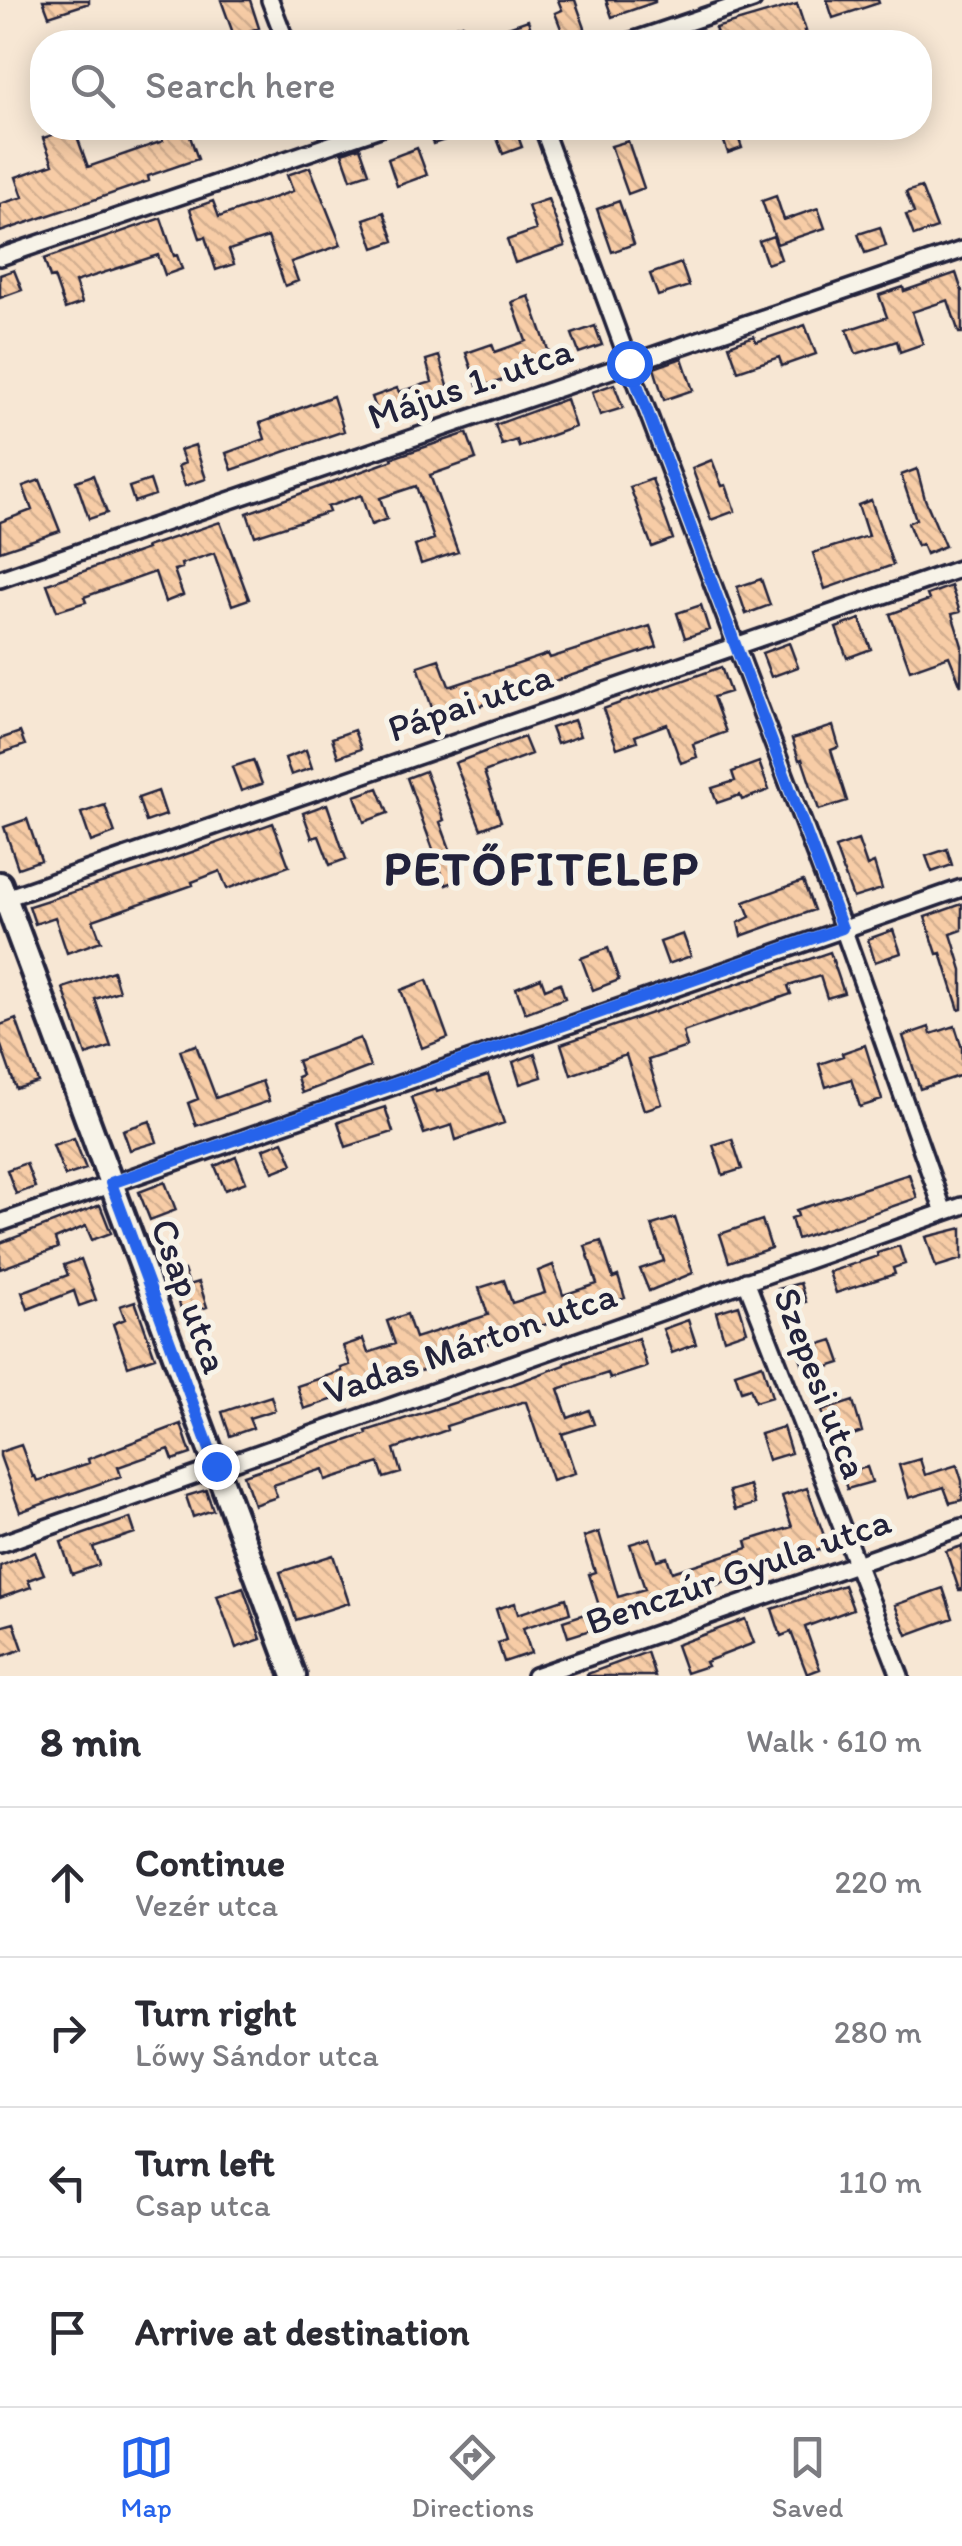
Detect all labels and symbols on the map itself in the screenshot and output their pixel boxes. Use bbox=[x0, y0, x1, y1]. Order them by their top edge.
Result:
street label: Május 1. utca bbox=[362, 326, 579, 440]
route start bbox=[607, 341, 653, 387]
street label: Pápai utca bbox=[381, 652, 559, 752]
district label: PETŐFITELEP bbox=[384, 839, 700, 897]
street label: Csap utca bbox=[141, 1212, 239, 1380]
street label: Vadas Márton utca bbox=[318, 1271, 623, 1415]
street label: Szepesi utca bbox=[764, 1281, 878, 1485]
route end bbox=[194, 1444, 240, 1490]
street label: Benczúr Gyula utca bbox=[580, 1497, 897, 1645]

